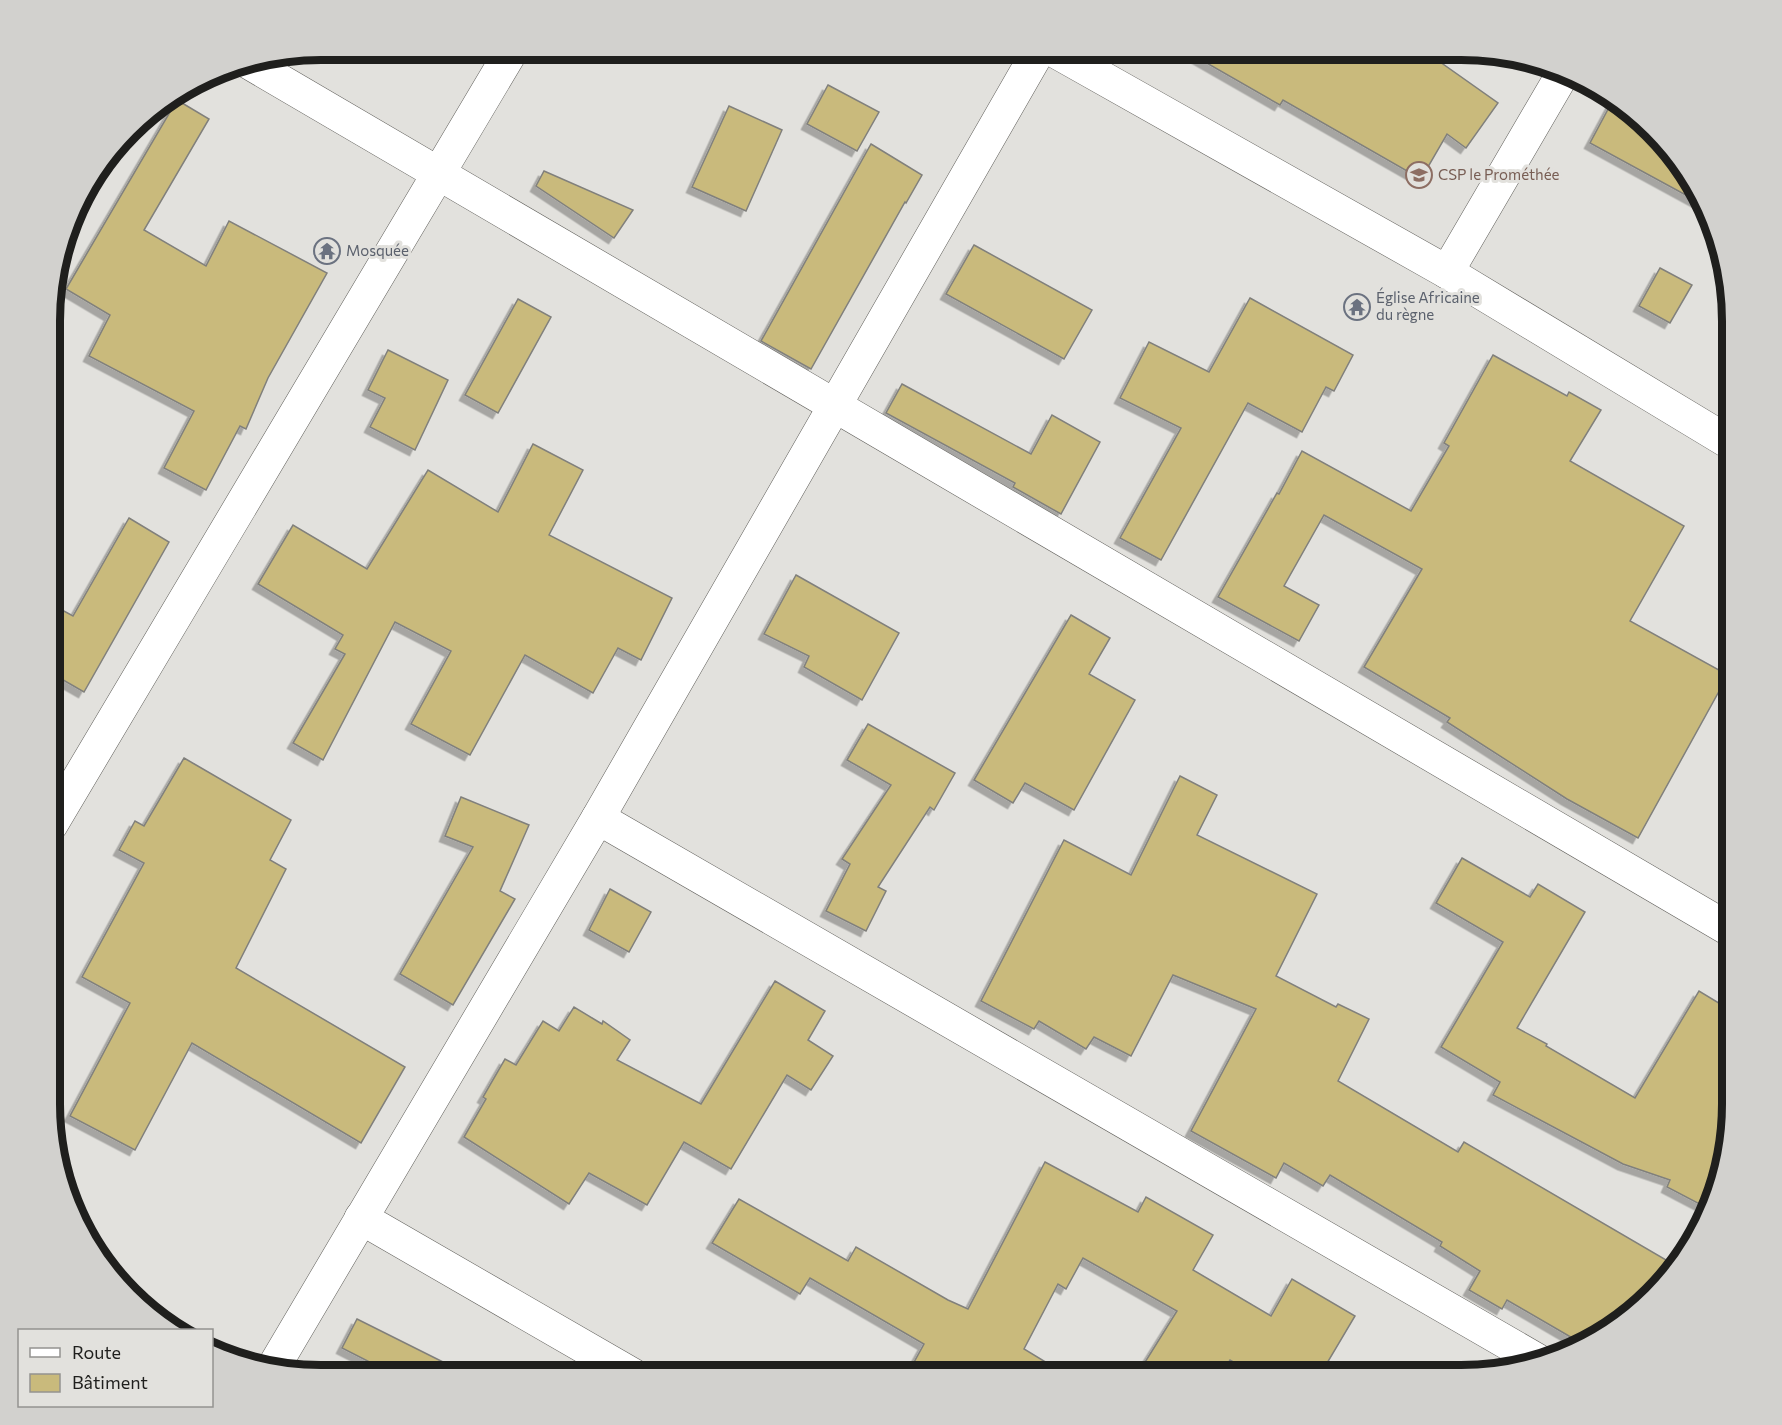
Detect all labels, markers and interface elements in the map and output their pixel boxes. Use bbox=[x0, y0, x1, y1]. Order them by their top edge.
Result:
school or university icon: CSP le Prométhée bbox=[1404, 160, 1434, 190]
place label: CSP le Prométhée bbox=[1438, 165, 1560, 183]
temple icon: Mosquée bbox=[312, 236, 342, 266]
place label: Mosquée bbox=[346, 241, 409, 259]
place label: Église Africaine du règne bbox=[1376, 287, 1480, 323]
temple icon: Église Africaine du règne bbox=[1342, 292, 1372, 322]
legend bbox=[18, 1329, 213, 1407]
text: Route bbox=[72, 1341, 121, 1363]
text: Bâtiment bbox=[72, 1371, 148, 1393]

